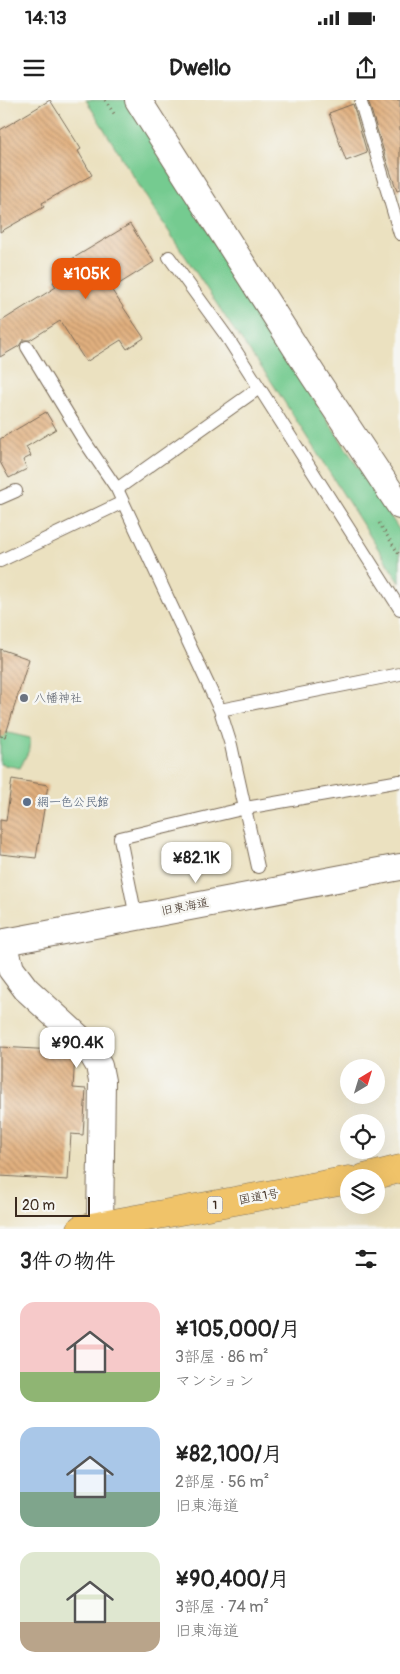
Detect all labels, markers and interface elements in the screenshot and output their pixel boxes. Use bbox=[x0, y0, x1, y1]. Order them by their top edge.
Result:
text: 14:13 bbox=[25, 6, 67, 30]
icon: menu bbox=[20, 54, 48, 82]
text: Dwello bbox=[169, 54, 231, 82]
icon: share bbox=[352, 54, 380, 82]
pin: ¥105K bbox=[51, 258, 121, 300]
text: ¥105K bbox=[63, 264, 109, 284]
place label: 八幡神社 bbox=[34, 691, 82, 706]
marker: 八幡神社 bbox=[18, 692, 30, 704]
place label: 網一色公民館 bbox=[37, 795, 109, 810]
marker: 網一色公民館 bbox=[21, 796, 33, 808]
pin: ¥82.1K bbox=[155, 842, 237, 884]
text: ¥82.1K bbox=[172, 848, 220, 868]
street label: 旧東海道 bbox=[160, 895, 210, 919]
pin: ¥90.4K bbox=[36, 1026, 118, 1069]
text: ¥90.4K bbox=[51, 1033, 103, 1053]
north arrow bbox=[340, 1059, 385, 1104]
map controls bbox=[340, 1059, 385, 1214]
button: locate bbox=[340, 1114, 385, 1159]
button: layers bbox=[340, 1169, 385, 1214]
street label: 国道1号 bbox=[238, 1186, 280, 1208]
scale bar bbox=[15, 1194, 90, 1217]
road number: 1 bbox=[208, 1196, 222, 1214]
text: 20 m bbox=[22, 1197, 55, 1214]
icon: filters bbox=[352, 1245, 380, 1273]
text: 3件の物件 bbox=[20, 1248, 116, 1275]
text: ¥105,000/月 bbox=[175, 1316, 300, 1343]
icon: home bbox=[60, 1322, 120, 1382]
text: 3部屋 · 86 m² bbox=[175, 1347, 269, 1367]
text: マンション bbox=[175, 1371, 254, 1391]
text: ¥82,100/月 bbox=[175, 1441, 283, 1468]
icon: home bbox=[60, 1447, 120, 1507]
text: 2部屋 · 56 m² bbox=[175, 1472, 269, 1492]
text: 旧東海道 bbox=[175, 1496, 239, 1516]
text: ¥90,400/月 bbox=[175, 1566, 289, 1593]
icon: home bbox=[60, 1572, 120, 1632]
text: 3部屋 · 74 m² bbox=[175, 1597, 269, 1617]
text: 旧東海道 bbox=[175, 1621, 239, 1641]

